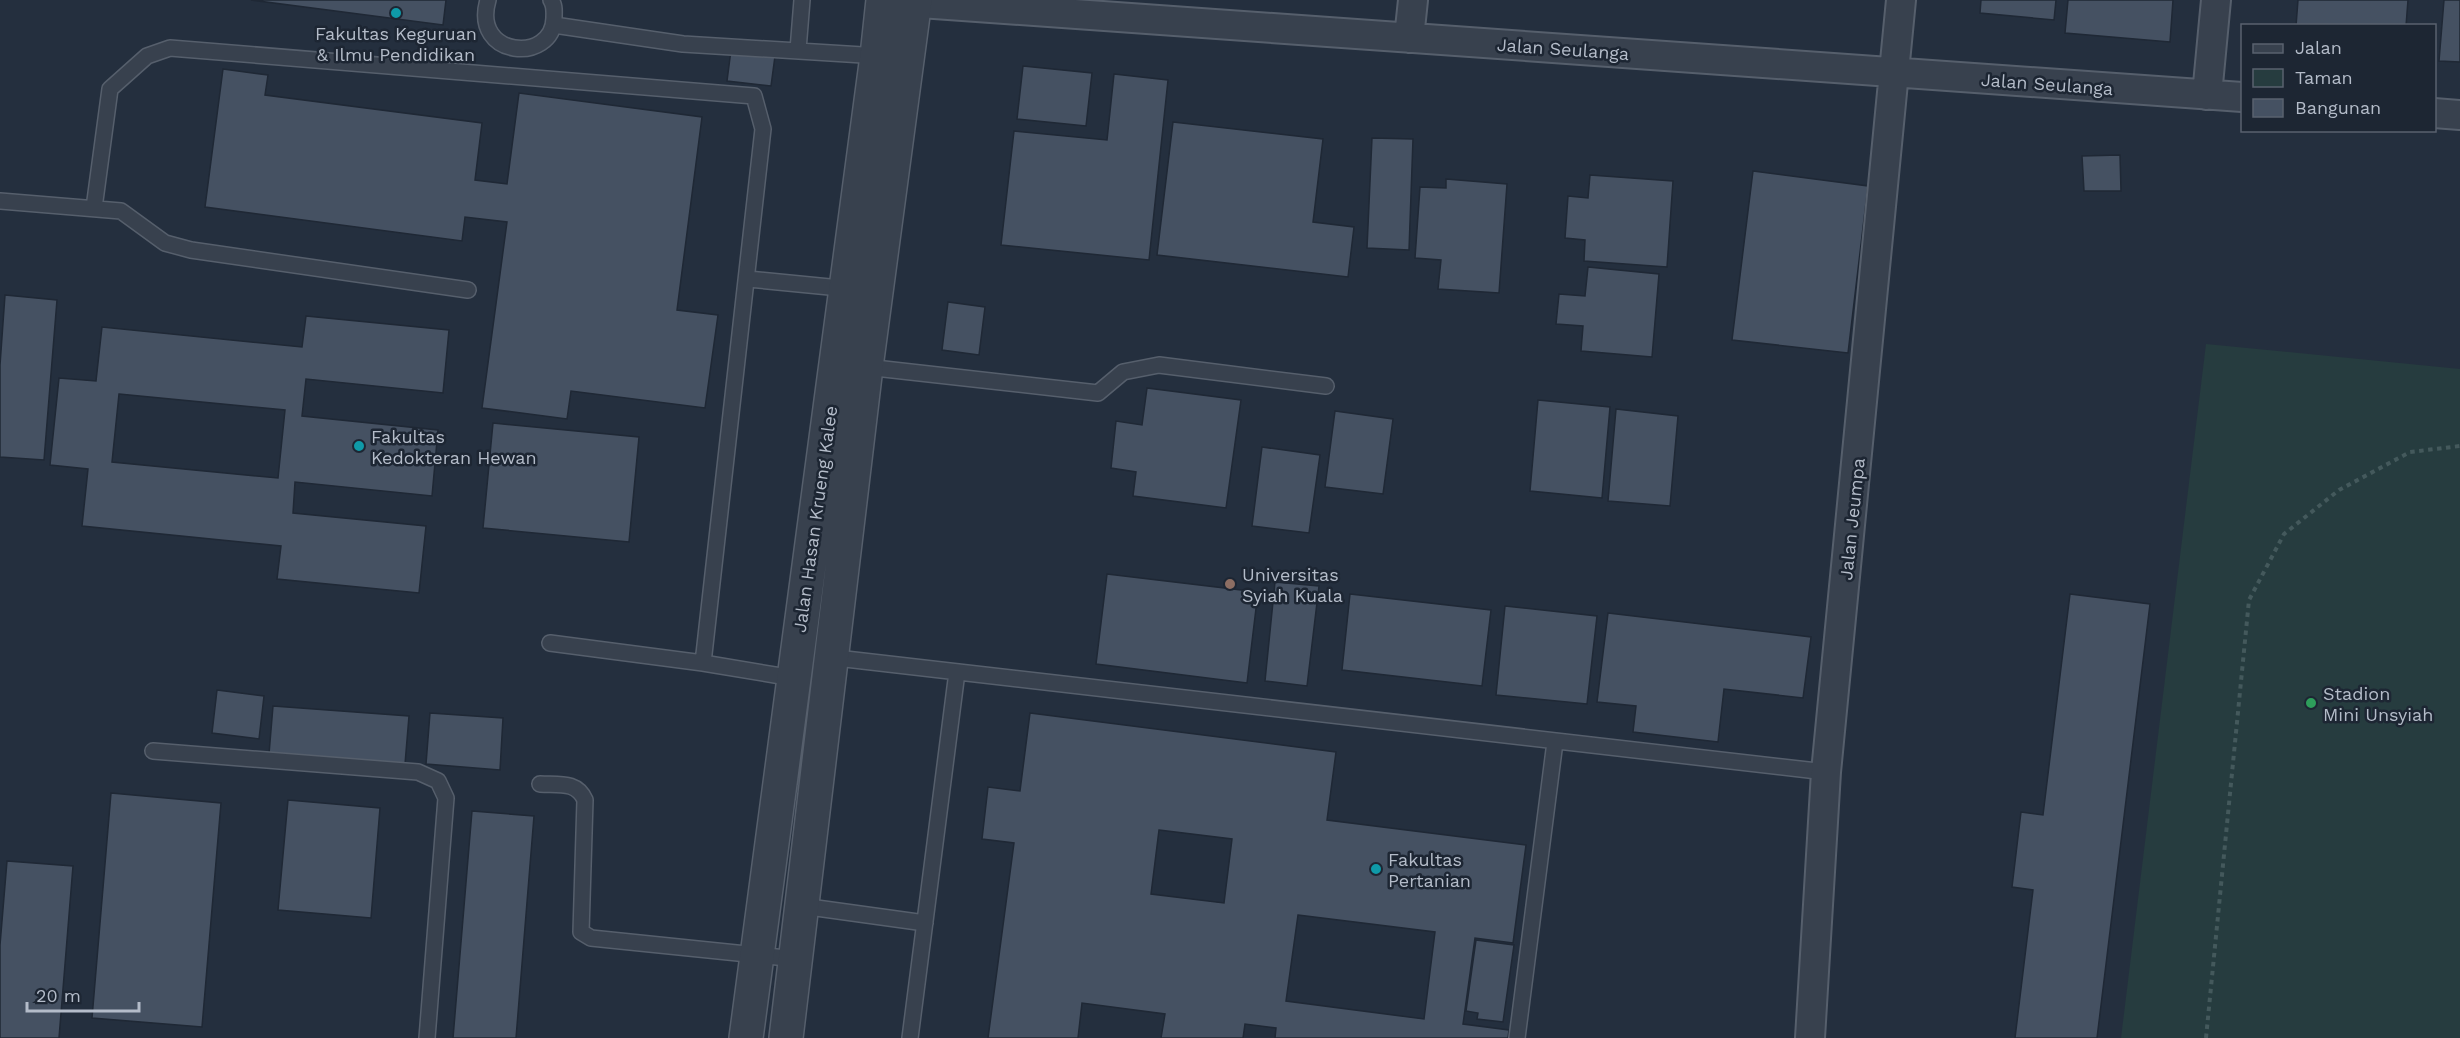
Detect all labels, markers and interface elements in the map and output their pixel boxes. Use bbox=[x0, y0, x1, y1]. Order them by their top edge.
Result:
marker: Fakultas Keguruan & Ilmu Pendidikan bbox=[389, 6, 403, 20]
place label: Fakultas Keguruan & Ilmu Pendidikan bbox=[315, 23, 477, 65]
legend bbox=[2241, 24, 2436, 132]
street label: Jalan Seulanga bbox=[1496, 34, 1630, 64]
text: Jalan bbox=[2295, 37, 2342, 58]
text: Taman bbox=[2295, 67, 2353, 88]
street label: Jalan Seulanga bbox=[1980, 69, 2114, 99]
text: Bangunan bbox=[2295, 97, 2381, 118]
street label: Jalan Hasan Krueng Kalee bbox=[789, 404, 841, 634]
place label: Fakultas Kedokteran Hewan bbox=[371, 426, 537, 468]
marker: Fakultas Kedokteran Hewan bbox=[352, 439, 366, 453]
street label: Jalan Jeumpa bbox=[1835, 457, 1869, 581]
place label: Universitas Syiah Kuala bbox=[1242, 564, 1343, 606]
marker: Universitas Syiah Kuala bbox=[1223, 577, 1237, 591]
place label: Stadion Mini Unsyiah bbox=[2323, 683, 2433, 725]
marker: Stadion Mini Unsyiah bbox=[2304, 696, 2318, 710]
place label: Fakultas Pertanian bbox=[1388, 849, 1471, 891]
marker: Fakultas Pertanian bbox=[1369, 862, 1383, 876]
scale bar bbox=[27, 975, 140, 1013]
text: 20 m bbox=[36, 985, 81, 1006]

